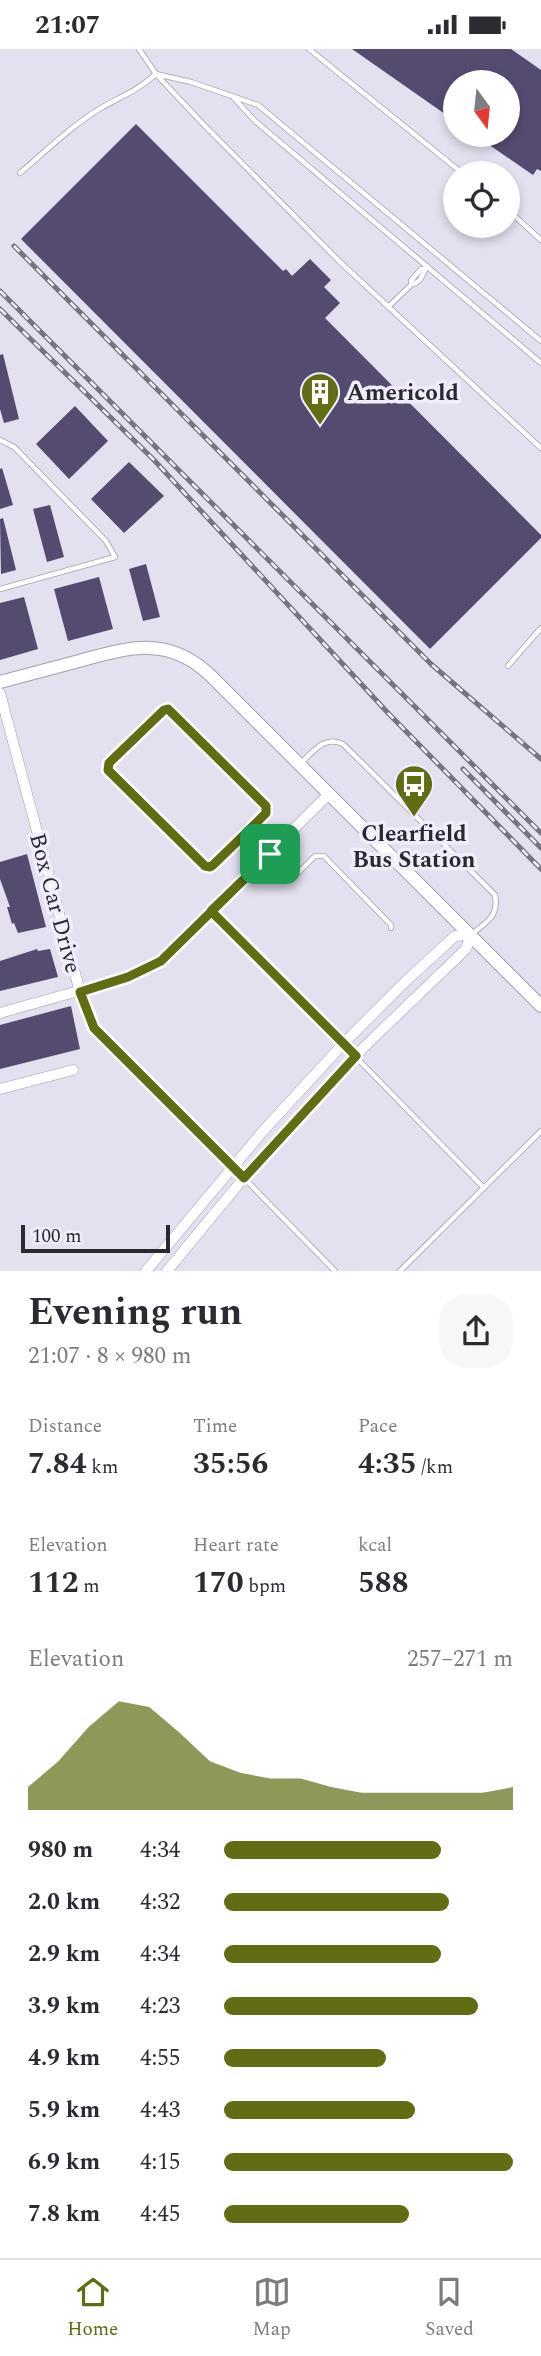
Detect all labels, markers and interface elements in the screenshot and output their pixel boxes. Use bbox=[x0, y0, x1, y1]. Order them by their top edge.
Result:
text: 21:07 bbox=[35, 5, 100, 45]
north arrow bbox=[443, 70, 520, 147]
map controls bbox=[443, 70, 520, 238]
button: locate bbox=[443, 161, 520, 238]
building icon: Americold bbox=[299, 371, 341, 426]
place label: Americold bbox=[347, 376, 459, 411]
bus stop icon: Clearfield Bus Station bbox=[393, 763, 435, 818]
place label: Clearfield Bus Station bbox=[353, 817, 475, 878]
pin bbox=[240, 824, 300, 884]
street label: Box Car Drive bbox=[19, 829, 90, 977]
icon: arrive bbox=[251, 835, 289, 873]
scale bar bbox=[21, 1222, 170, 1254]
text: 100 m bbox=[32, 1222, 82, 1251]
text: Evening run bbox=[28, 1284, 242, 1342]
button: share bbox=[439, 1294, 513, 1368]
text: 21:07 · 8 × 980 m bbox=[28, 1339, 192, 1374]
text: Distance bbox=[28, 1412, 102, 1441]
text: Time bbox=[193, 1412, 237, 1441]
text: Pace bbox=[358, 1412, 397, 1441]
text: 7.84 bbox=[28, 1441, 87, 1487]
text: 35:56 bbox=[193, 1441, 268, 1487]
text: 4:35 bbox=[358, 1441, 417, 1487]
text: km bbox=[87, 1453, 118, 1482]
text: /km bbox=[417, 1453, 453, 1482]
text: Elevation bbox=[28, 1531, 108, 1560]
text: Heart rate bbox=[193, 1531, 279, 1560]
text: kcal bbox=[358, 1531, 392, 1560]
text: 112 bbox=[28, 1560, 79, 1606]
text: 170 bbox=[193, 1560, 244, 1606]
text: 588 bbox=[358, 1560, 409, 1606]
text: m bbox=[79, 1572, 100, 1601]
text: bpm bbox=[244, 1572, 286, 1601]
text: Elevation bbox=[28, 1642, 124, 1677]
text: 257–271 m bbox=[407, 1642, 513, 1677]
text: 980 m bbox=[28, 1833, 93, 1868]
text: 4:34 bbox=[140, 1833, 180, 1868]
text: 2.0 km bbox=[28, 1885, 100, 1920]
text: 4:32 bbox=[140, 1885, 180, 1920]
text: 2.9 km bbox=[28, 1937, 100, 1972]
text: 4:34 bbox=[140, 1937, 180, 1972]
text: 3.9 km bbox=[28, 1989, 100, 2024]
text: 4:23 bbox=[140, 1989, 180, 2024]
text: 4.9 km bbox=[28, 2041, 100, 2076]
text: 4:55 bbox=[140, 2041, 180, 2076]
text: 5.9 km bbox=[28, 2093, 100, 2128]
text: 4:43 bbox=[140, 2093, 180, 2128]
text: 6.9 km bbox=[28, 2145, 100, 2180]
text: 4:15 bbox=[140, 2145, 180, 2180]
text: 7.8 km bbox=[28, 2197, 100, 2232]
text: 4:45 bbox=[140, 2197, 180, 2232]
tab: Home bbox=[67, 2273, 118, 2344]
tab: Map bbox=[253, 2273, 291, 2344]
tab: Saved bbox=[425, 2273, 474, 2344]

